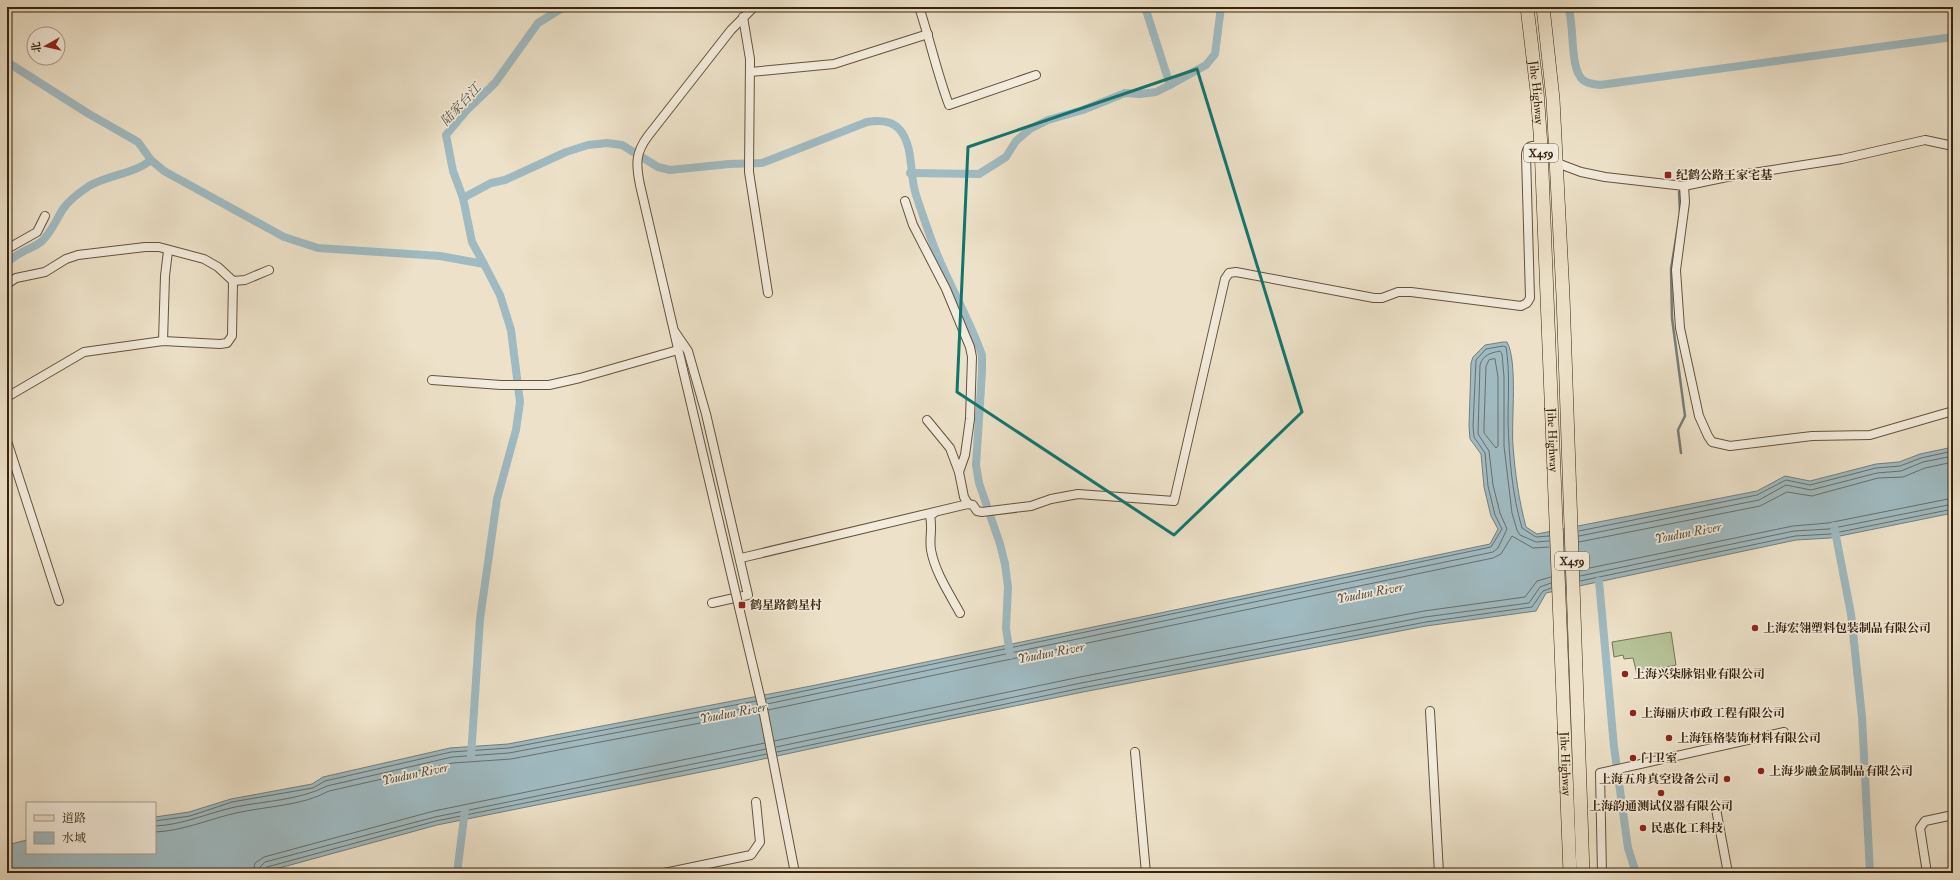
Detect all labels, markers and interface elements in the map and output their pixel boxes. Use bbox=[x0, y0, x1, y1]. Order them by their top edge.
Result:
north arrow bbox=[26, 26, 66, 66]
text: 北 bbox=[29, 41, 44, 54]
street label: Jihe Highway bbox=[1525, 59, 1546, 126]
water label: 陆家台江 bbox=[437, 79, 486, 129]
road number: X459 bbox=[1524, 144, 1558, 162]
place label: 纪鹤公路王家宅基 bbox=[1676, 168, 1773, 183]
marker: 纪鹤公路王家宅基 bbox=[1663, 170, 1673, 180]
street label: Jihe Highway bbox=[1543, 407, 1561, 473]
water label: Youdun River bbox=[1654, 518, 1724, 547]
road number: X459 bbox=[1555, 552, 1589, 570]
water label: Youdun River bbox=[1336, 578, 1406, 607]
place label: 鹤星路鹤星村 bbox=[750, 598, 822, 613]
marker: 鹤星路鹤星村 bbox=[737, 600, 747, 610]
place label: 上海宏翎塑料包装制品有限公司 bbox=[1763, 621, 1931, 636]
marker: 上海宏翎塑料包装制品有限公司 bbox=[1750, 623, 1760, 633]
water label: Youdun River bbox=[1017, 638, 1087, 667]
place label: 上海兴柒脉铝业有限公司 bbox=[1633, 667, 1765, 682]
marker: 上海兴柒脉铝业有限公司 bbox=[1620, 669, 1630, 679]
water label: Youdun River bbox=[699, 698, 769, 727]
place label: 上海丽庆市政工程有限公司 bbox=[1641, 706, 1785, 721]
marker: 上海丽庆市政工程有限公司 bbox=[1628, 708, 1638, 718]
street label: Jihe Highway bbox=[1556, 730, 1574, 797]
place label: 上海钰格装饰材料有限公司 bbox=[1677, 731, 1821, 746]
marker: 上海钰格装饰材料有限公司 bbox=[1664, 733, 1674, 743]
place label: 门卫室 bbox=[1641, 751, 1677, 766]
marker: 门卫室 bbox=[1628, 753, 1638, 763]
water label: Youdun River bbox=[381, 759, 451, 789]
place label: 上海步融金属制品有限公司 bbox=[1769, 764, 1913, 779]
marker: 上海步融金属制品有限公司 bbox=[1756, 766, 1766, 776]
place label: 上海五舟真空设备公司 bbox=[1599, 772, 1719, 787]
marker: 上海五舟真空设备公司 bbox=[1722, 774, 1732, 784]
marker: 上海韵通测试仪器有限公司 bbox=[1656, 788, 1666, 798]
place label: 上海韵通测试仪器有限公司 bbox=[1589, 799, 1733, 814]
legend bbox=[26, 802, 156, 854]
text: 道路 bbox=[62, 811, 86, 826]
place label: 民惠化工科技 bbox=[1651, 821, 1723, 836]
marker: 民惠化工科技 bbox=[1638, 823, 1648, 833]
text: 水域 bbox=[62, 831, 86, 846]

